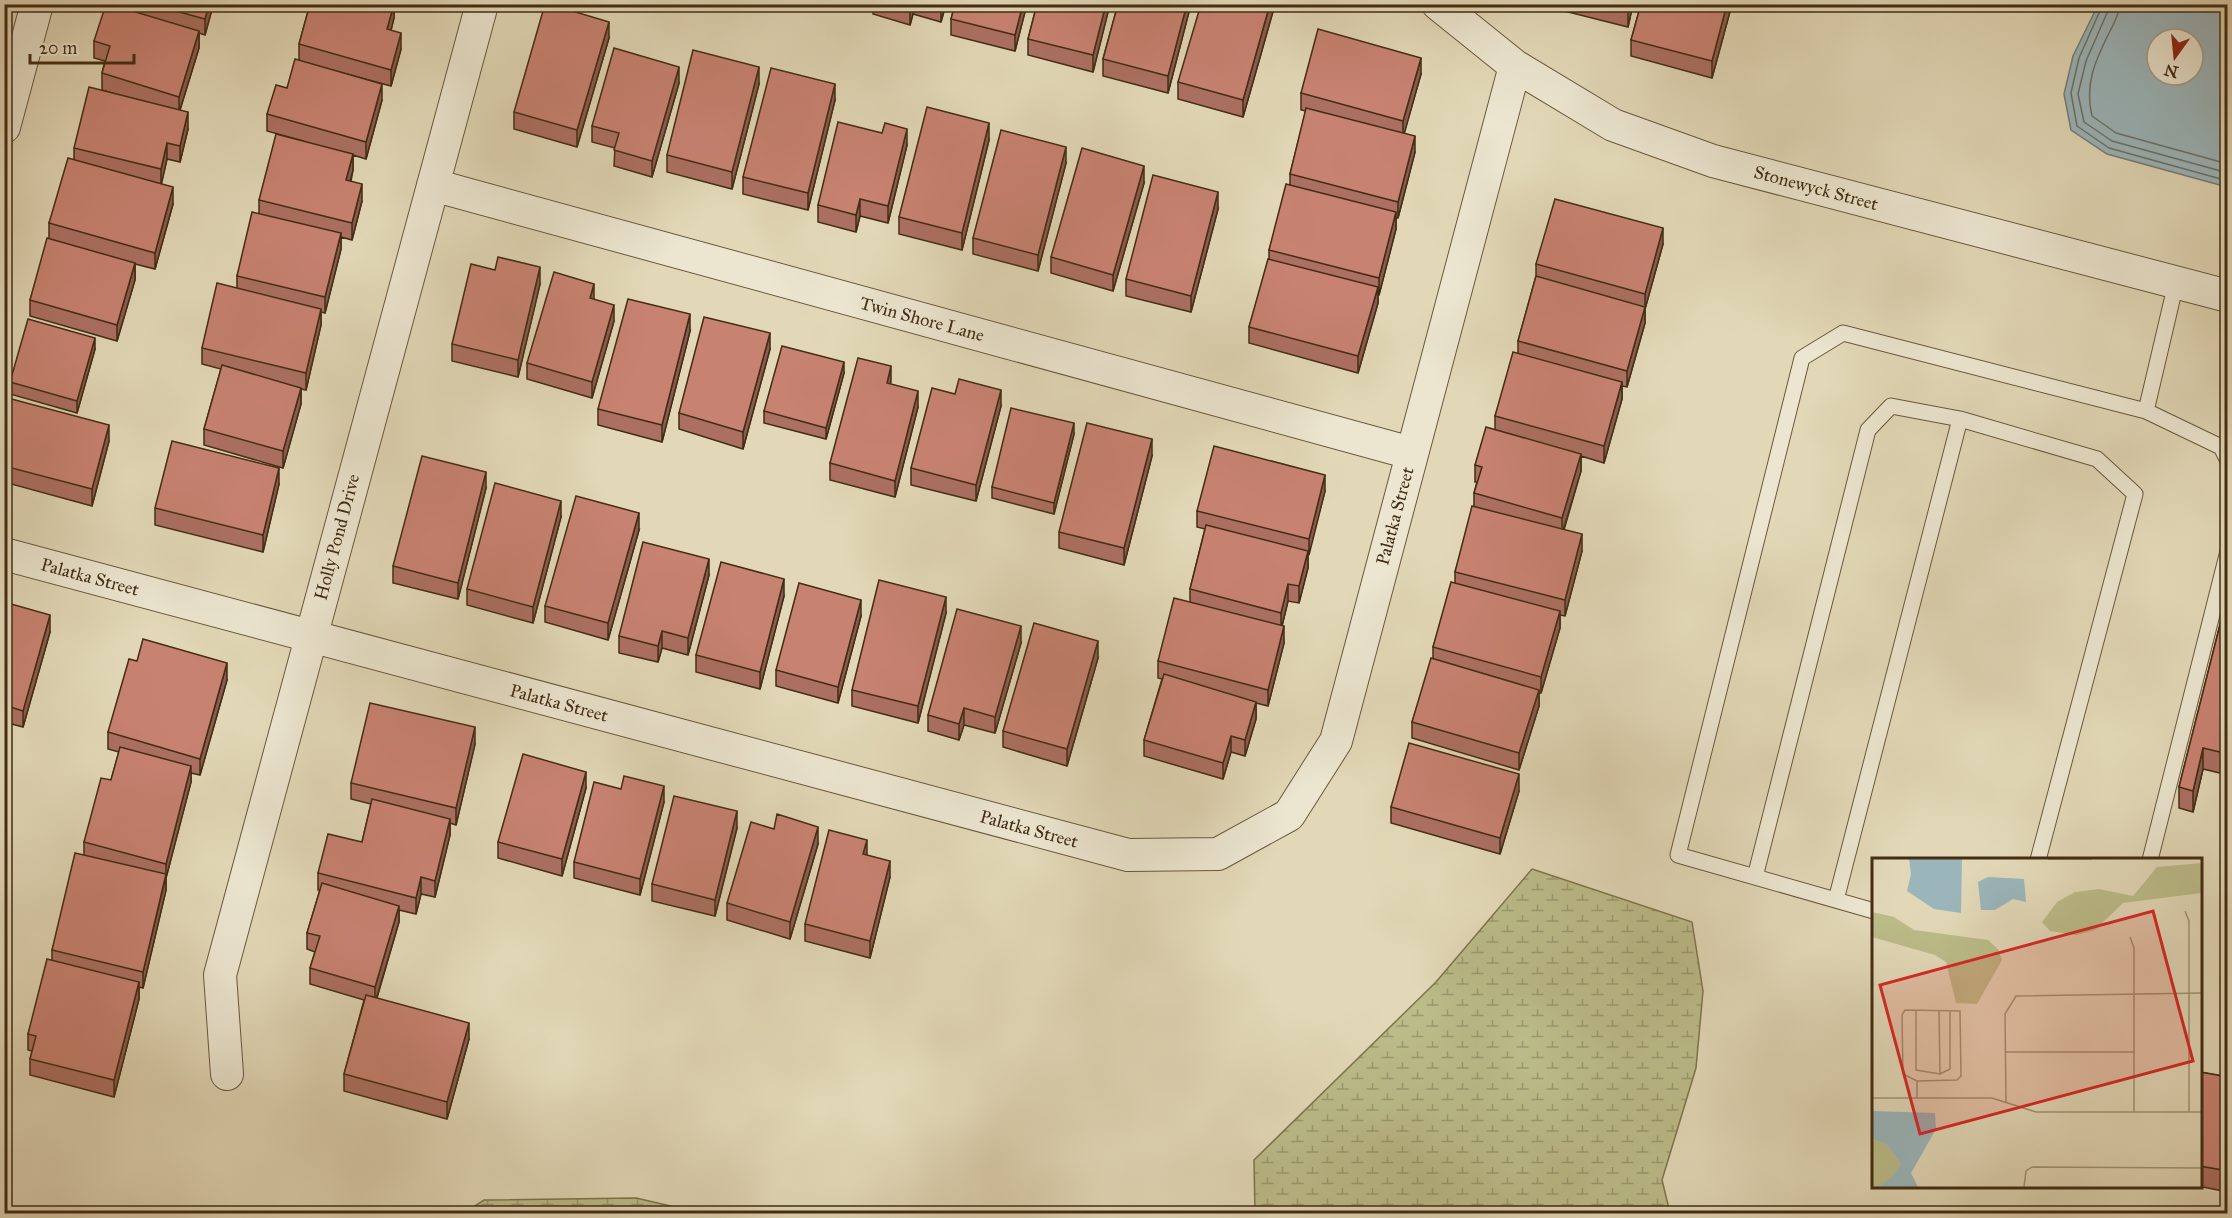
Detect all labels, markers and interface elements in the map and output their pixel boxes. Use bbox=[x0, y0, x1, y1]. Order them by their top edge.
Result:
scale bar bbox=[30, 27, 134, 65]
north arrow bbox=[2145, 27, 2205, 87]
text: 20 m bbox=[39, 37, 77, 59]
text: N bbox=[2162, 60, 2180, 82]
street label: Stonewyck Street bbox=[1751, 161, 1881, 215]
street label: Twin Shore Lane bbox=[857, 292, 987, 346]
street label: Palatka Street bbox=[1371, 464, 1419, 568]
street label: Holly Pond Drive bbox=[310, 472, 364, 602]
street label: Palatka Street bbox=[38, 553, 142, 601]
street label: Palatka Street bbox=[507, 679, 611, 727]
street label: Palatka Street bbox=[977, 805, 1081, 853]
inset map bbox=[1872, 858, 2202, 1188]

